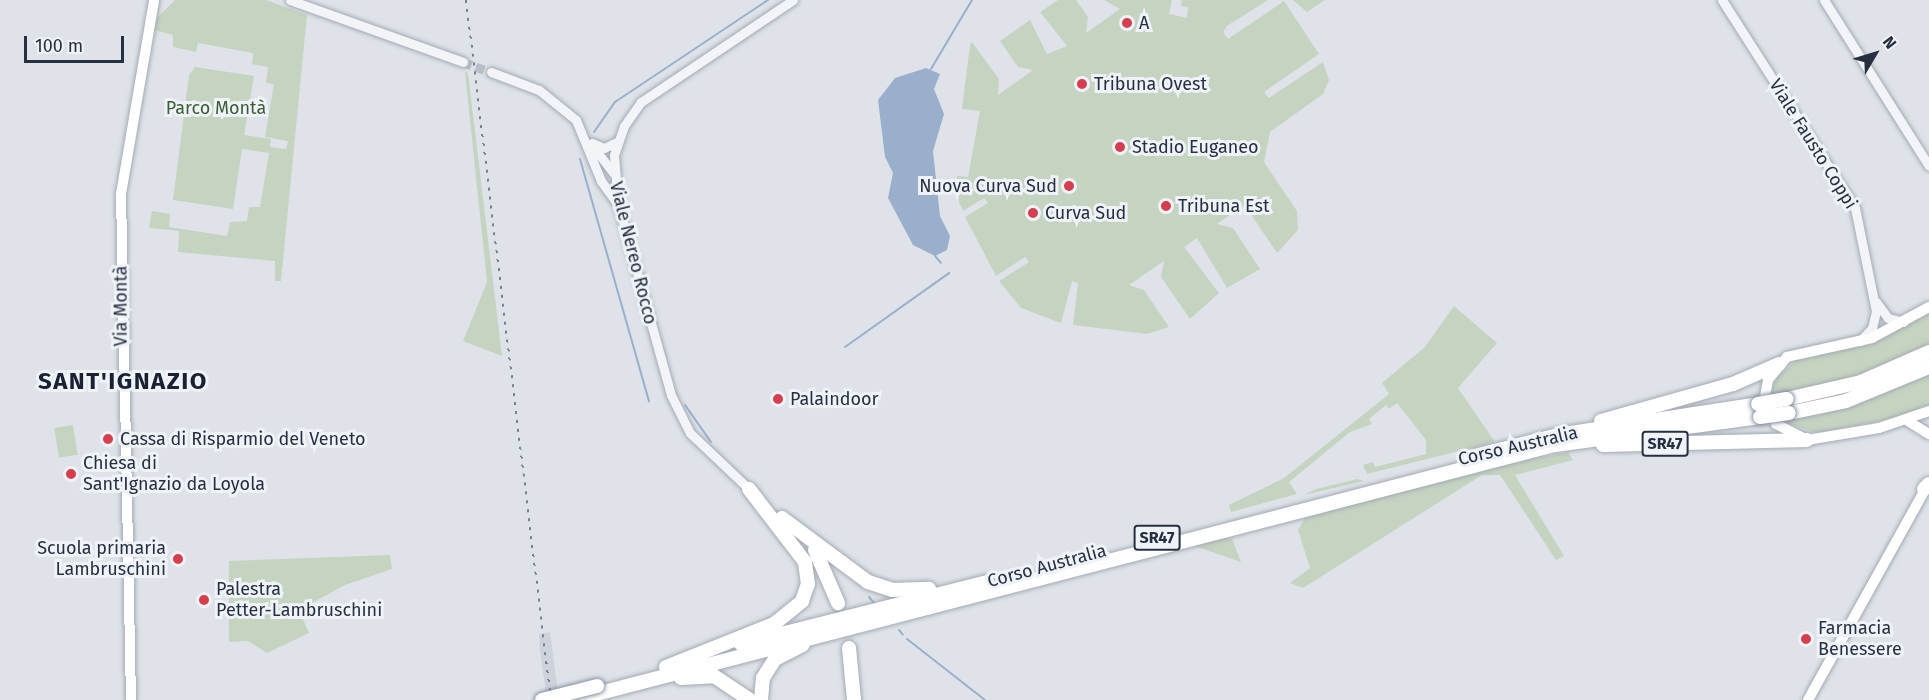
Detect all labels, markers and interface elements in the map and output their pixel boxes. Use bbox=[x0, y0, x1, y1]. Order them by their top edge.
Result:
place label: A bbox=[1139, 12, 1149, 34]
marker: A bbox=[1120, 16, 1134, 30]
scale bar bbox=[27, 24, 128, 62]
north arrow bbox=[1845, 24, 1905, 84]
text: N bbox=[1879, 33, 1900, 53]
text: 100 m bbox=[35, 35, 83, 57]
place label: Tribuna Ovest bbox=[1094, 73, 1207, 95]
street label: Viale Fausto Coppi bbox=[1764, 75, 1862, 213]
marker: Tribuna Ovest bbox=[1075, 77, 1089, 91]
park label: Parco Montà bbox=[166, 97, 266, 119]
place label: Stadio Euganeo bbox=[1132, 136, 1259, 158]
marker: Stadio Euganeo bbox=[1113, 140, 1127, 154]
place label: Nuova Curva Sud bbox=[919, 175, 1057, 197]
street label: Viale Nereo Rocco bbox=[605, 179, 661, 327]
marker: Nuova Curva Sud bbox=[1062, 179, 1076, 193]
place label: Tribuna Est bbox=[1178, 195, 1270, 217]
marker: Tribuna Est bbox=[1159, 199, 1173, 213]
place label: Curva Sud bbox=[1045, 202, 1126, 224]
marker: Curva Sud bbox=[1026, 206, 1040, 220]
street label: Via Montà bbox=[110, 266, 132, 346]
district label: SANT'IGNAZIO bbox=[38, 368, 208, 396]
place label: Palaindoor bbox=[790, 388, 878, 410]
marker: Palaindoor bbox=[771, 392, 785, 406]
street label: Corso Australia bbox=[1456, 422, 1580, 470]
place label: Cassa di Risparmio del Veneto bbox=[120, 428, 366, 450]
road number: SR47 bbox=[1641, 431, 1689, 457]
marker: Cassa di Risparmio del Veneto bbox=[101, 432, 115, 446]
place label: Chiesa di Sant'Ignazio da Loyola bbox=[83, 453, 265, 496]
marker: Chiesa di Sant'Ignazio da Loyola bbox=[64, 467, 78, 481]
road number: SR47 bbox=[1133, 525, 1181, 551]
place label: Scuola primaria Lambruschini bbox=[37, 538, 166, 580]
street label: Corso Australia bbox=[985, 540, 1109, 592]
marker: Scuola primaria Lambruschini bbox=[171, 552, 185, 566]
place label: Palestra Petter-Lambruschini bbox=[216, 579, 382, 622]
marker: Palestra Petter-Lambruschini bbox=[197, 593, 211, 607]
place label: Farmacia Benessere bbox=[1818, 618, 1902, 660]
marker: Farmacia Benessere bbox=[1799, 632, 1813, 646]

